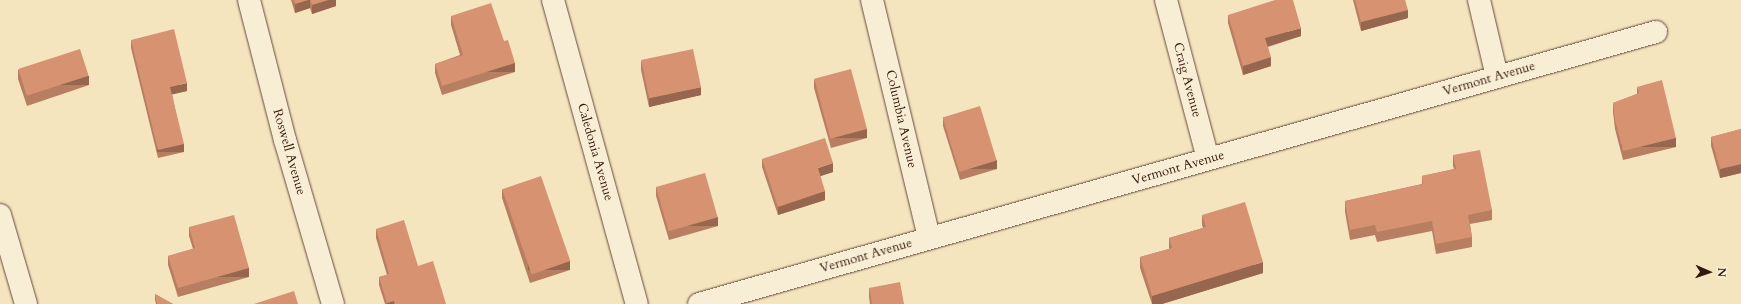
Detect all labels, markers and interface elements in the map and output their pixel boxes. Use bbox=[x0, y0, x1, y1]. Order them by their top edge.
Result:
street label: Craig Avenue bbox=[1170, 41, 1204, 119]
street label: Vermont Avenue bbox=[1441, 58, 1537, 100]
street label: Columbia Avenue bbox=[882, 68, 920, 170]
street label: Caledonia Avenue bbox=[574, 101, 616, 203]
street label: Roswell Avenue bbox=[269, 107, 309, 197]
street label: Vermont Avenue bbox=[1130, 147, 1226, 189]
street label: Vermont Avenue bbox=[818, 235, 914, 277]
north arrow bbox=[1689, 252, 1729, 292]
text: N bbox=[1714, 267, 1729, 277]

